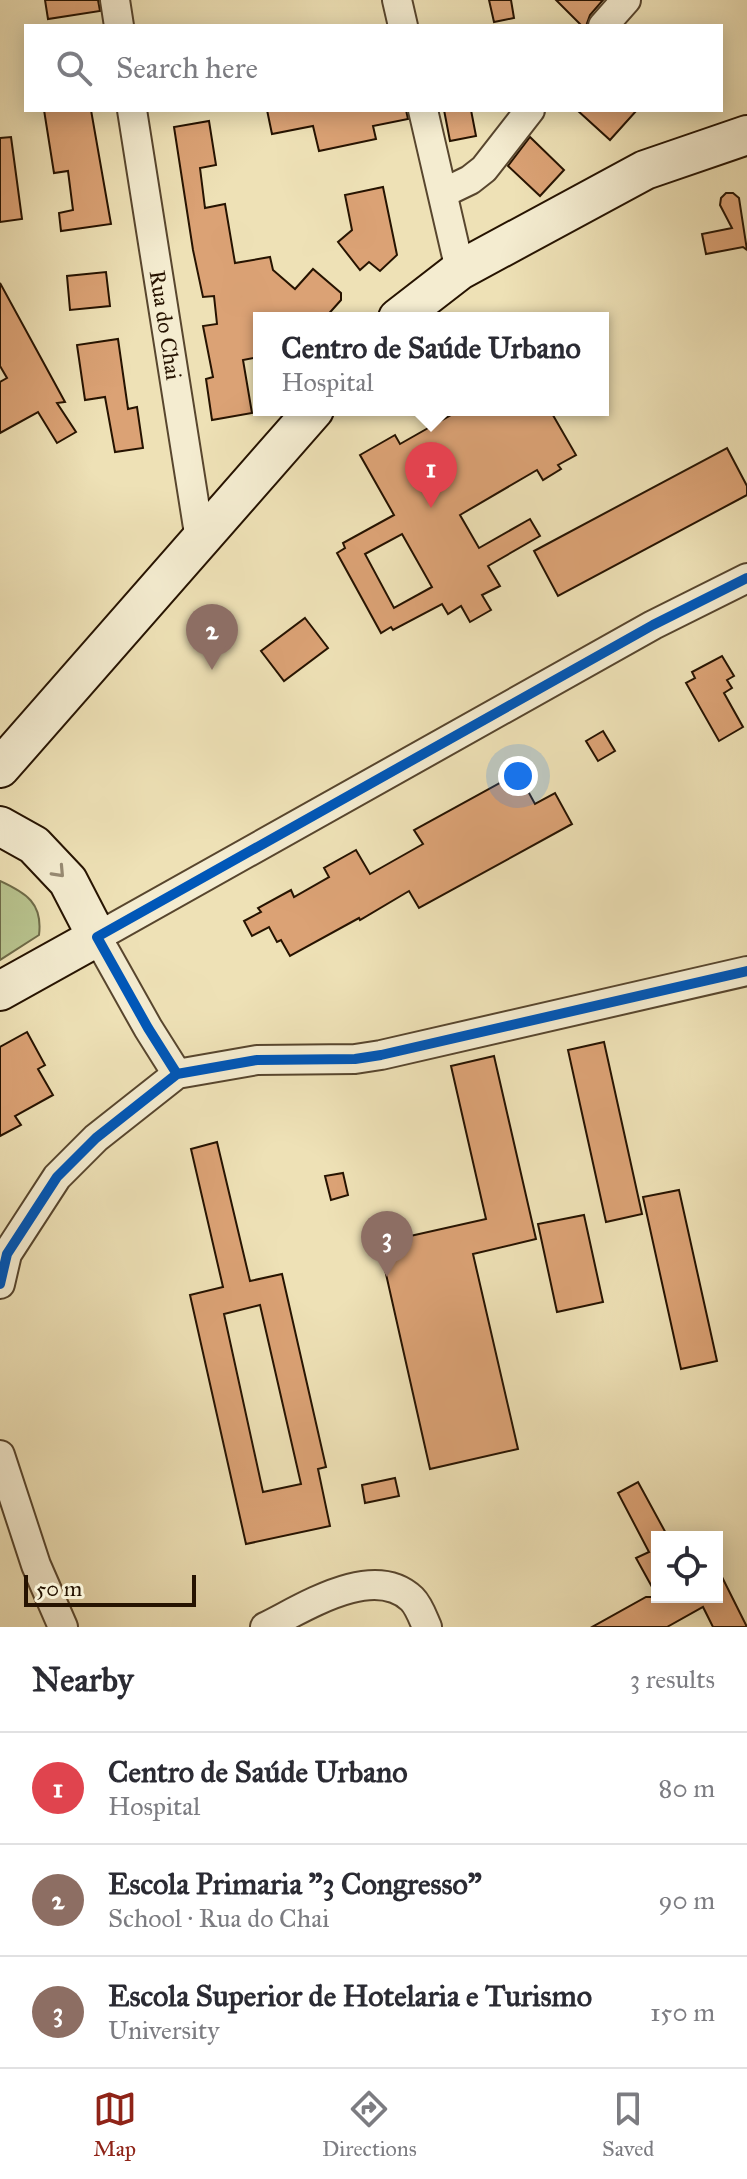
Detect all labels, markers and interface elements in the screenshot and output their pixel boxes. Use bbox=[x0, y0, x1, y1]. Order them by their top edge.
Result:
search box bbox=[24, 24, 723, 112]
icon: search bbox=[52, 46, 96, 90]
text: Search here bbox=[116, 50, 258, 86]
street label: Rua do Chai bbox=[144, 268, 187, 382]
popup bbox=[253, 312, 609, 416]
text: Centro de Saúde Urbano bbox=[281, 330, 581, 366]
text: Hospital bbox=[281, 366, 373, 398]
pin: 1 bbox=[405, 442, 457, 508]
pin: 2 bbox=[186, 604, 238, 670]
your location bbox=[498, 756, 538, 796]
one-way arrow bbox=[50, 863, 65, 877]
pin: 3 bbox=[361, 1211, 413, 1277]
map controls bbox=[651, 1531, 723, 1603]
button: locate bbox=[651, 1531, 723, 1603]
scale bar bbox=[24, 1571, 196, 1607]
text: 50 m bbox=[36, 1575, 82, 1602]
text: Nearby bbox=[32, 1659, 134, 1700]
text: 3 results bbox=[630, 1663, 715, 1695]
text: Centro de Saúde Urbano bbox=[108, 1754, 408, 1790]
text: 1 bbox=[53, 1772, 63, 1804]
text: 80 m bbox=[659, 1772, 715, 1804]
text: Hospital bbox=[108, 1790, 200, 1822]
text: Escola Primaria "3 Congresso" bbox=[108, 1866, 482, 1902]
text: 2 bbox=[52, 1884, 64, 1916]
text: 90 m bbox=[658, 1884, 715, 1916]
text: School · Rua do Chai bbox=[108, 1902, 329, 1934]
text: Escola Superior de Hotelaria e Turismo bbox=[108, 1978, 592, 2014]
text: 3 bbox=[53, 1996, 63, 2028]
text: 150 m bbox=[650, 1996, 715, 2028]
text: University bbox=[108, 2014, 219, 2046]
tab: Map bbox=[93, 2087, 137, 2162]
tab: Directions bbox=[322, 2087, 417, 2162]
tab: Saved bbox=[602, 2087, 654, 2162]

